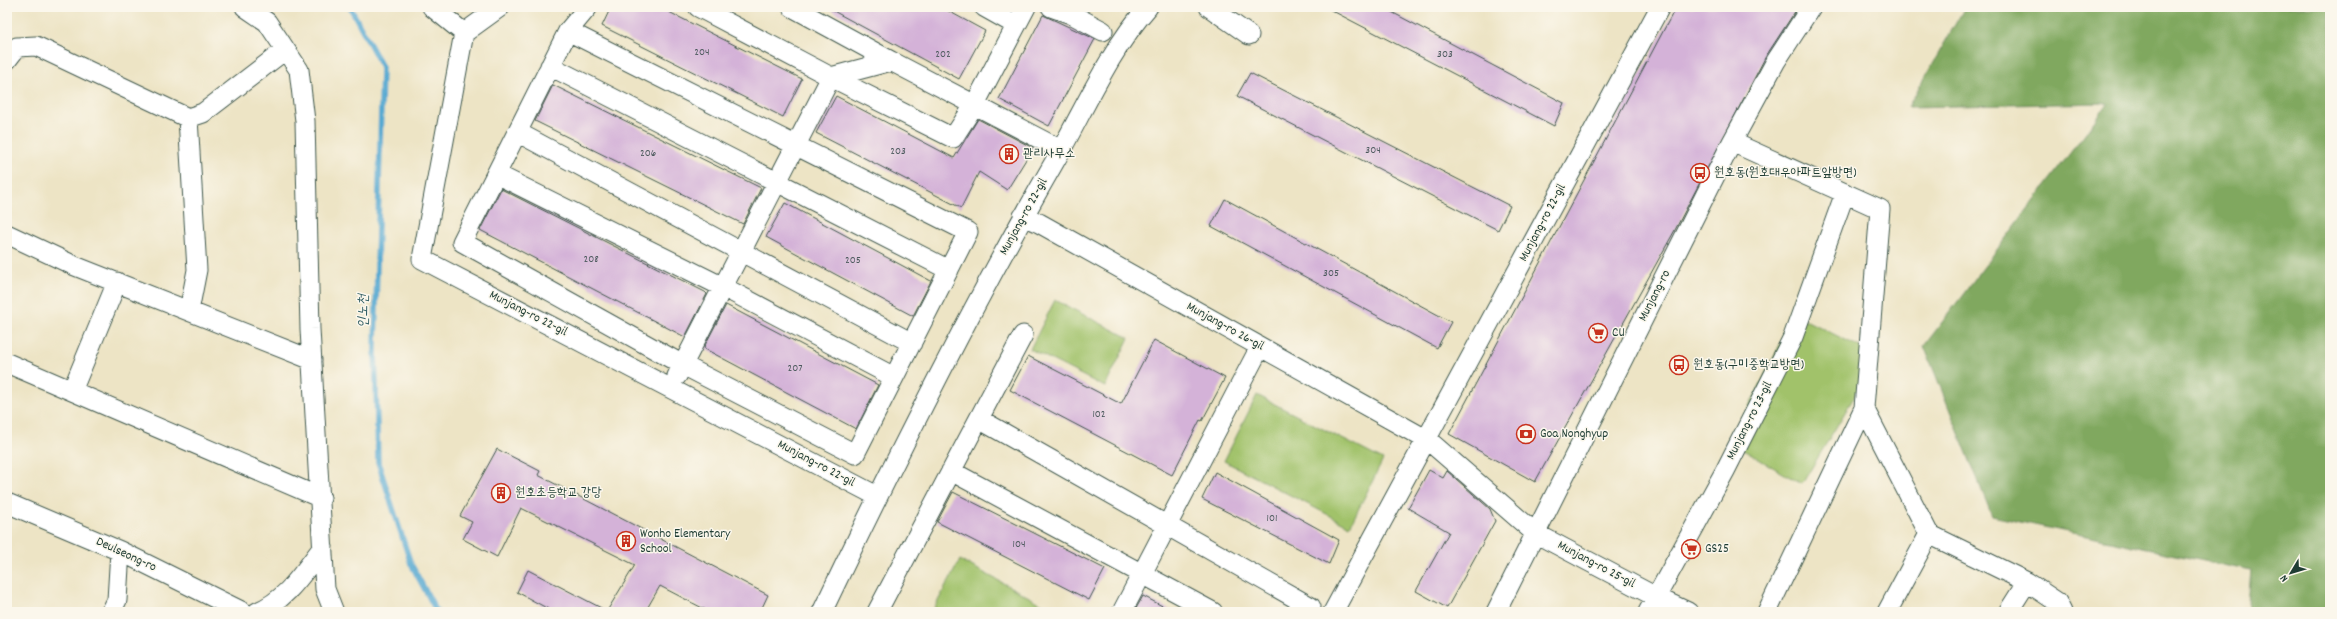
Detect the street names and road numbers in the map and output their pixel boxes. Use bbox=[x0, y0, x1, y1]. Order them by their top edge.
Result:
street label: Munjang-ro 22-gil bbox=[995, 175, 1053, 259]
street label: Munjang-ro 22-gil bbox=[1515, 181, 1571, 265]
street label: Munjang-ro bbox=[1634, 267, 1676, 325]
street label: Munjang-ro 22-gil bbox=[486, 286, 570, 342]
street label: Munjang-ro 26-gil bbox=[1183, 298, 1267, 356]
street label: Munjang-ro 23-gil bbox=[1722, 379, 1778, 463]
street label: Munjang-ro 22-gil bbox=[774, 436, 858, 492]
street label: Deulseong-ro bbox=[93, 533, 160, 577]
street label: Munjang-ro 25-gil bbox=[1554, 536, 1638, 594]

